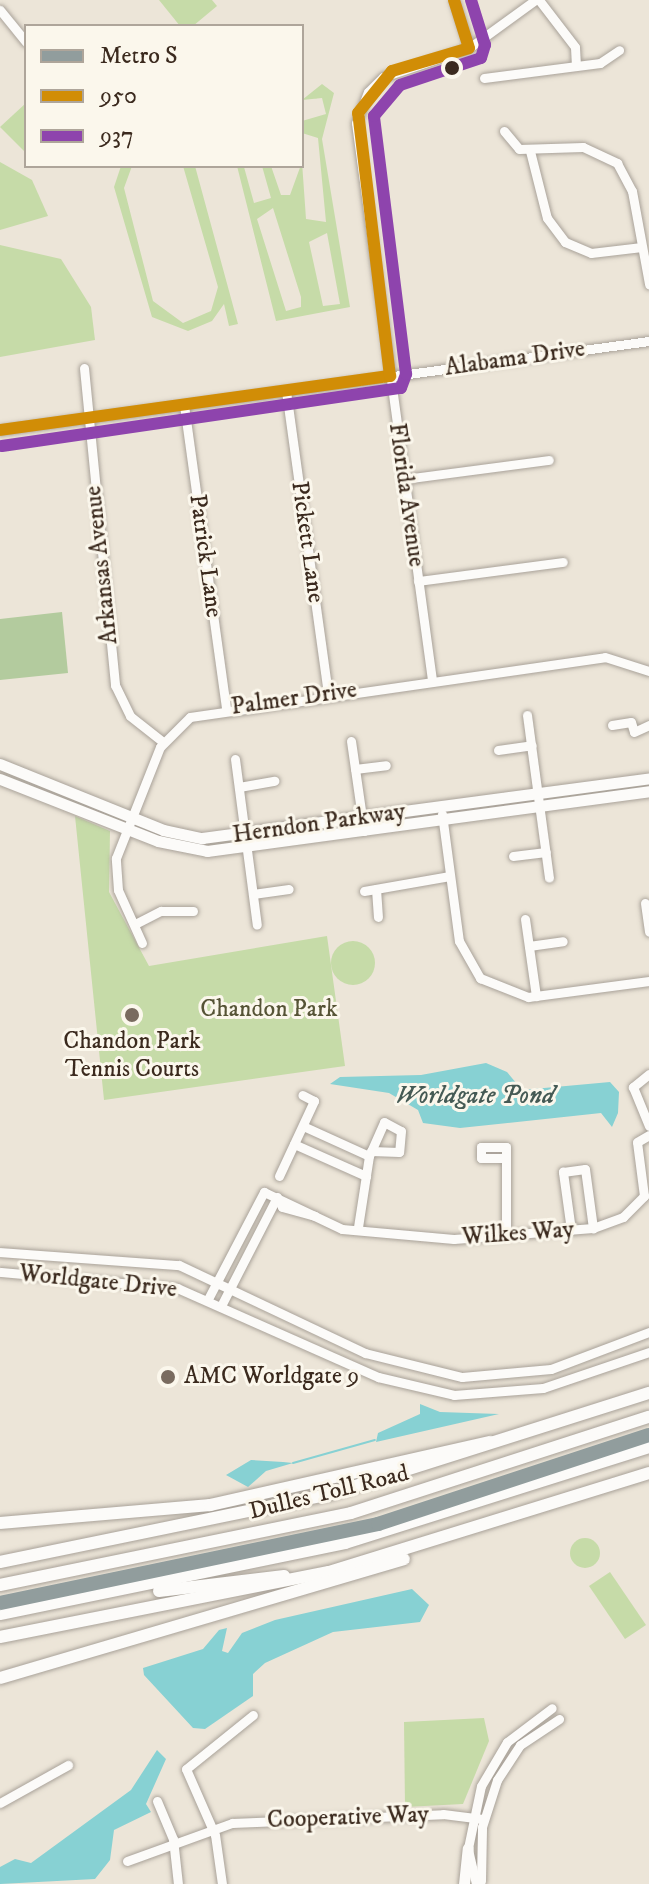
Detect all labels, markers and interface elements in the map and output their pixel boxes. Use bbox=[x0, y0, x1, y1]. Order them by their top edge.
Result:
legend bbox=[24, 24, 304, 168]
text: Metro S bbox=[100, 41, 178, 71]
unlabelled marker bbox=[444, 60, 460, 76]
text: 950 bbox=[100, 81, 137, 111]
text: 937 bbox=[100, 121, 134, 151]
street label: Alabama Drive bbox=[443, 335, 587, 383]
street label: Florida Avenue bbox=[382, 421, 430, 569]
street label: Pickett Lane bbox=[284, 479, 330, 605]
street label: Arkansas Avenue bbox=[79, 484, 125, 646]
street label: Patrick Lane bbox=[182, 493, 228, 619]
street label: Palmer Drive bbox=[229, 676, 359, 722]
street label: Herndon Parkway bbox=[231, 798, 407, 850]
park label: Chandon Park bbox=[200, 996, 338, 1024]
marker: Chandon Park Tennis Courts bbox=[123, 1006, 141, 1024]
place label: Chandon Park Tennis Courts bbox=[63, 1028, 201, 1084]
water label: Worldgate Pond bbox=[396, 1080, 554, 1112]
street label: Wilkes Way bbox=[461, 1216, 575, 1252]
street label: Worldgate Drive bbox=[18, 1259, 178, 1305]
place label: AMC Worldgate 9 bbox=[184, 1363, 359, 1391]
marker: AMC Worldgate 9 bbox=[159, 1368, 177, 1386]
street label: Dulles Toll Road bbox=[246, 1459, 412, 1527]
street label: Cooperative Way bbox=[267, 1801, 429, 1835]

